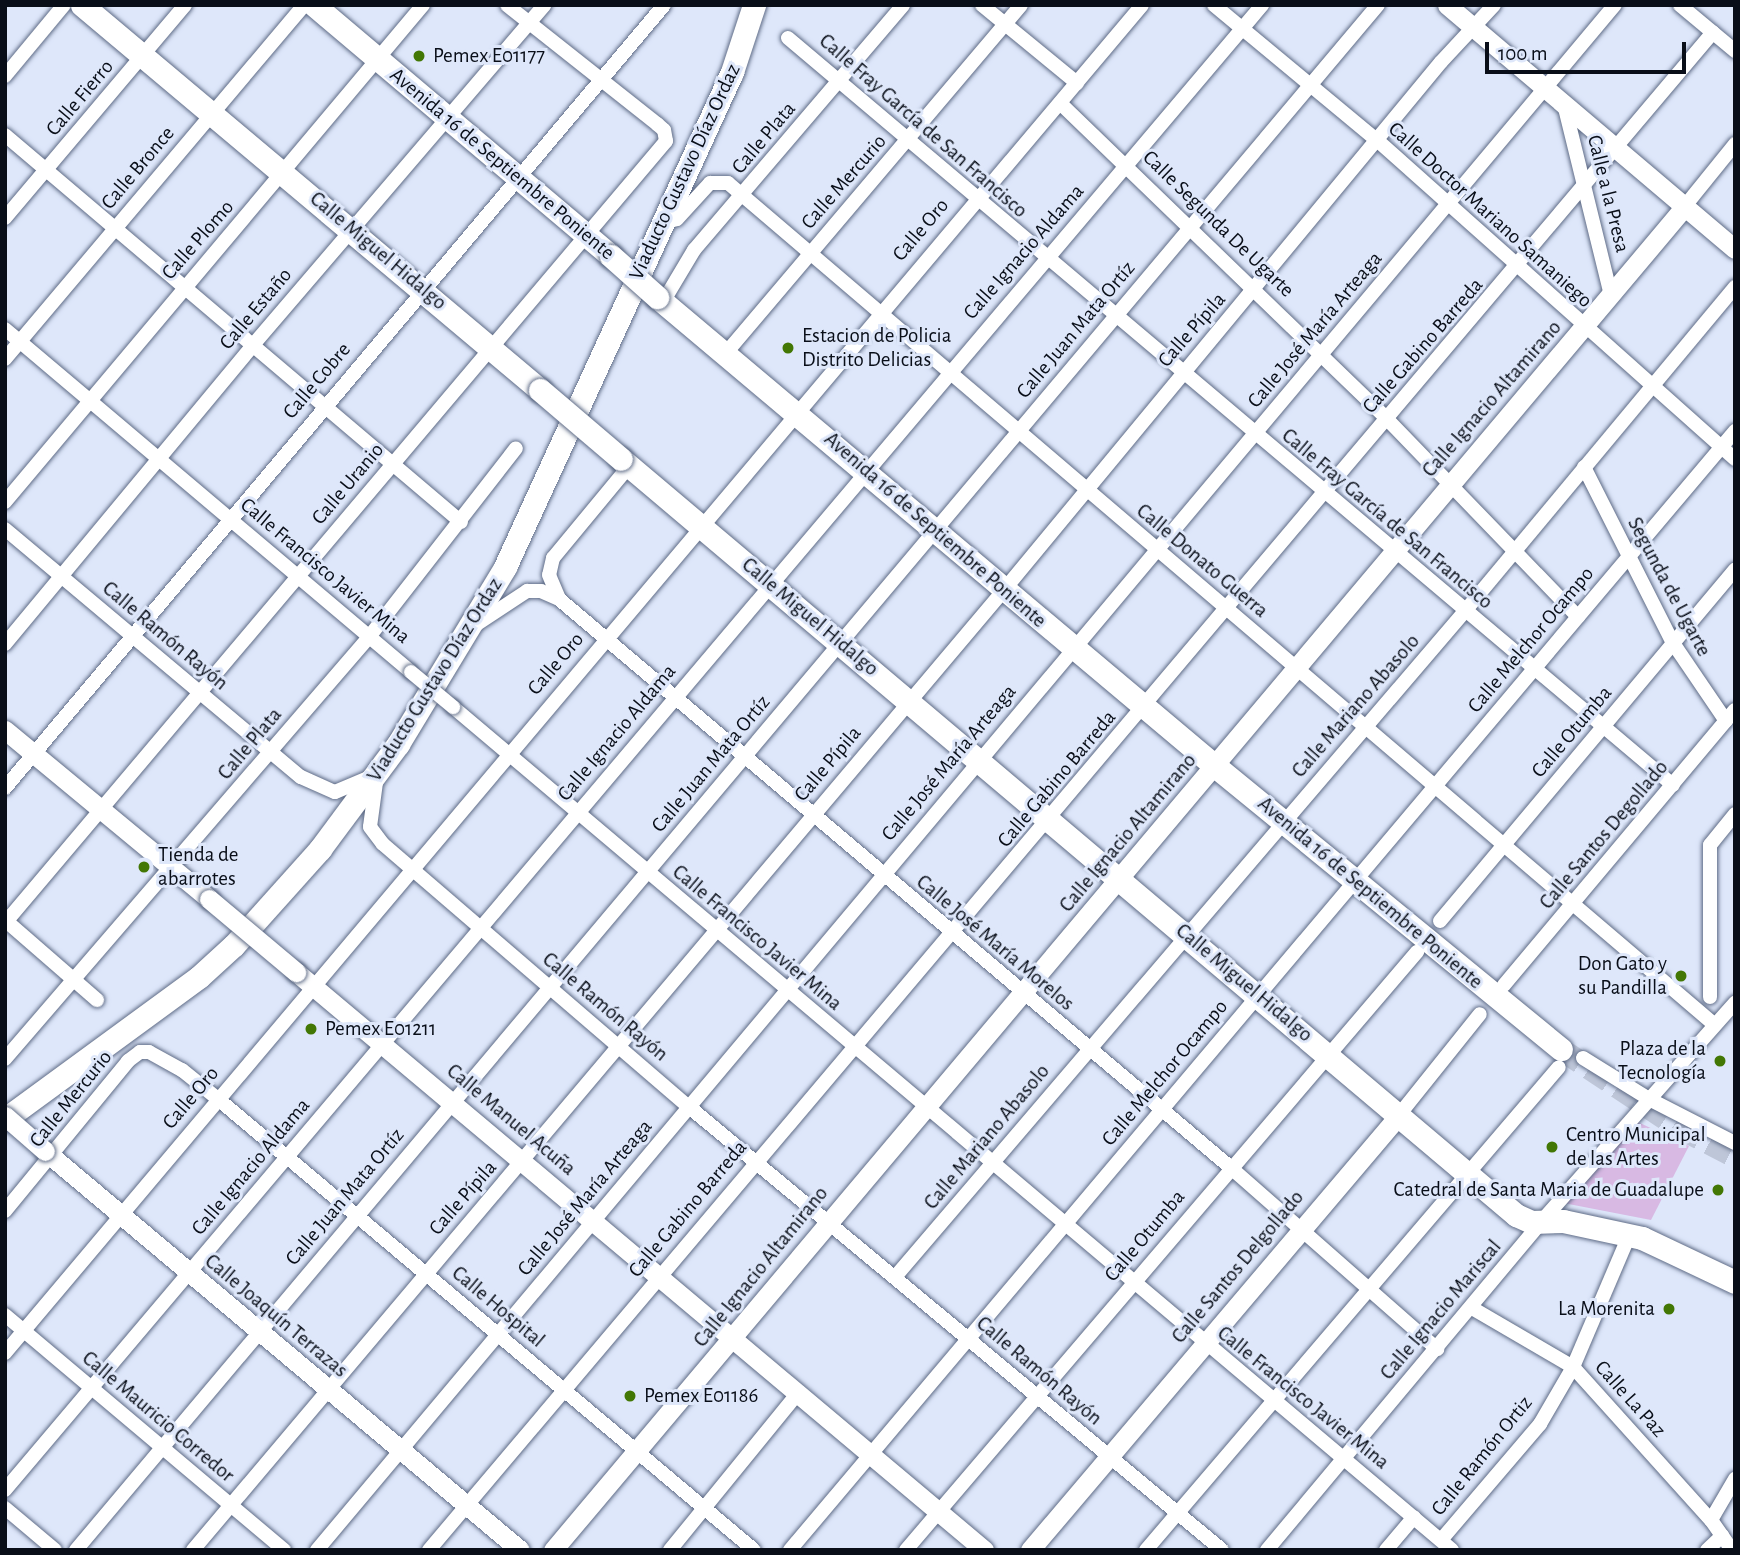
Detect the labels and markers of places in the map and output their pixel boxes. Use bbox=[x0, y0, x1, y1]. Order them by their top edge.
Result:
place label: Pemex E01177 bbox=[433, 43, 545, 69]
marker: Pemex E01177 bbox=[411, 48, 427, 64]
place label: Estacion de Policia Distrito Delicias bbox=[802, 323, 951, 373]
marker: Estacion de Policia Distrito Delicias bbox=[780, 340, 796, 356]
place label: Tienda de abarrotes bbox=[158, 842, 238, 892]
marker: Tienda de abarrotes bbox=[136, 859, 152, 875]
place label: Don Gato y su Pandilla bbox=[1578, 951, 1667, 1001]
marker: Don Gato y su Pandilla bbox=[1673, 968, 1689, 984]
place label: Pemex E01211 bbox=[325, 1016, 436, 1042]
marker: Pemex E01211 bbox=[303, 1021, 319, 1037]
place label: Plaza de la Tecnología bbox=[1618, 1036, 1706, 1086]
marker: Plaza de la Tecnología bbox=[1712, 1053, 1728, 1069]
place label: Centro Municipal de las Artes bbox=[1566, 1122, 1706, 1172]
marker: Centro Municipal de las Artes bbox=[1544, 1139, 1560, 1155]
place label: Catedral de Santa Maria de Guadalupe bbox=[1393, 1177, 1704, 1203]
marker: Catedral de Santa Maria de Guadalupe bbox=[1710, 1182, 1726, 1198]
place label: La Morenita bbox=[1558, 1296, 1655, 1322]
marker: La Morenita bbox=[1661, 1301, 1677, 1317]
place label: Pemex E01186 bbox=[644, 1383, 758, 1409]
marker: Pemex E01186 bbox=[622, 1388, 638, 1404]

